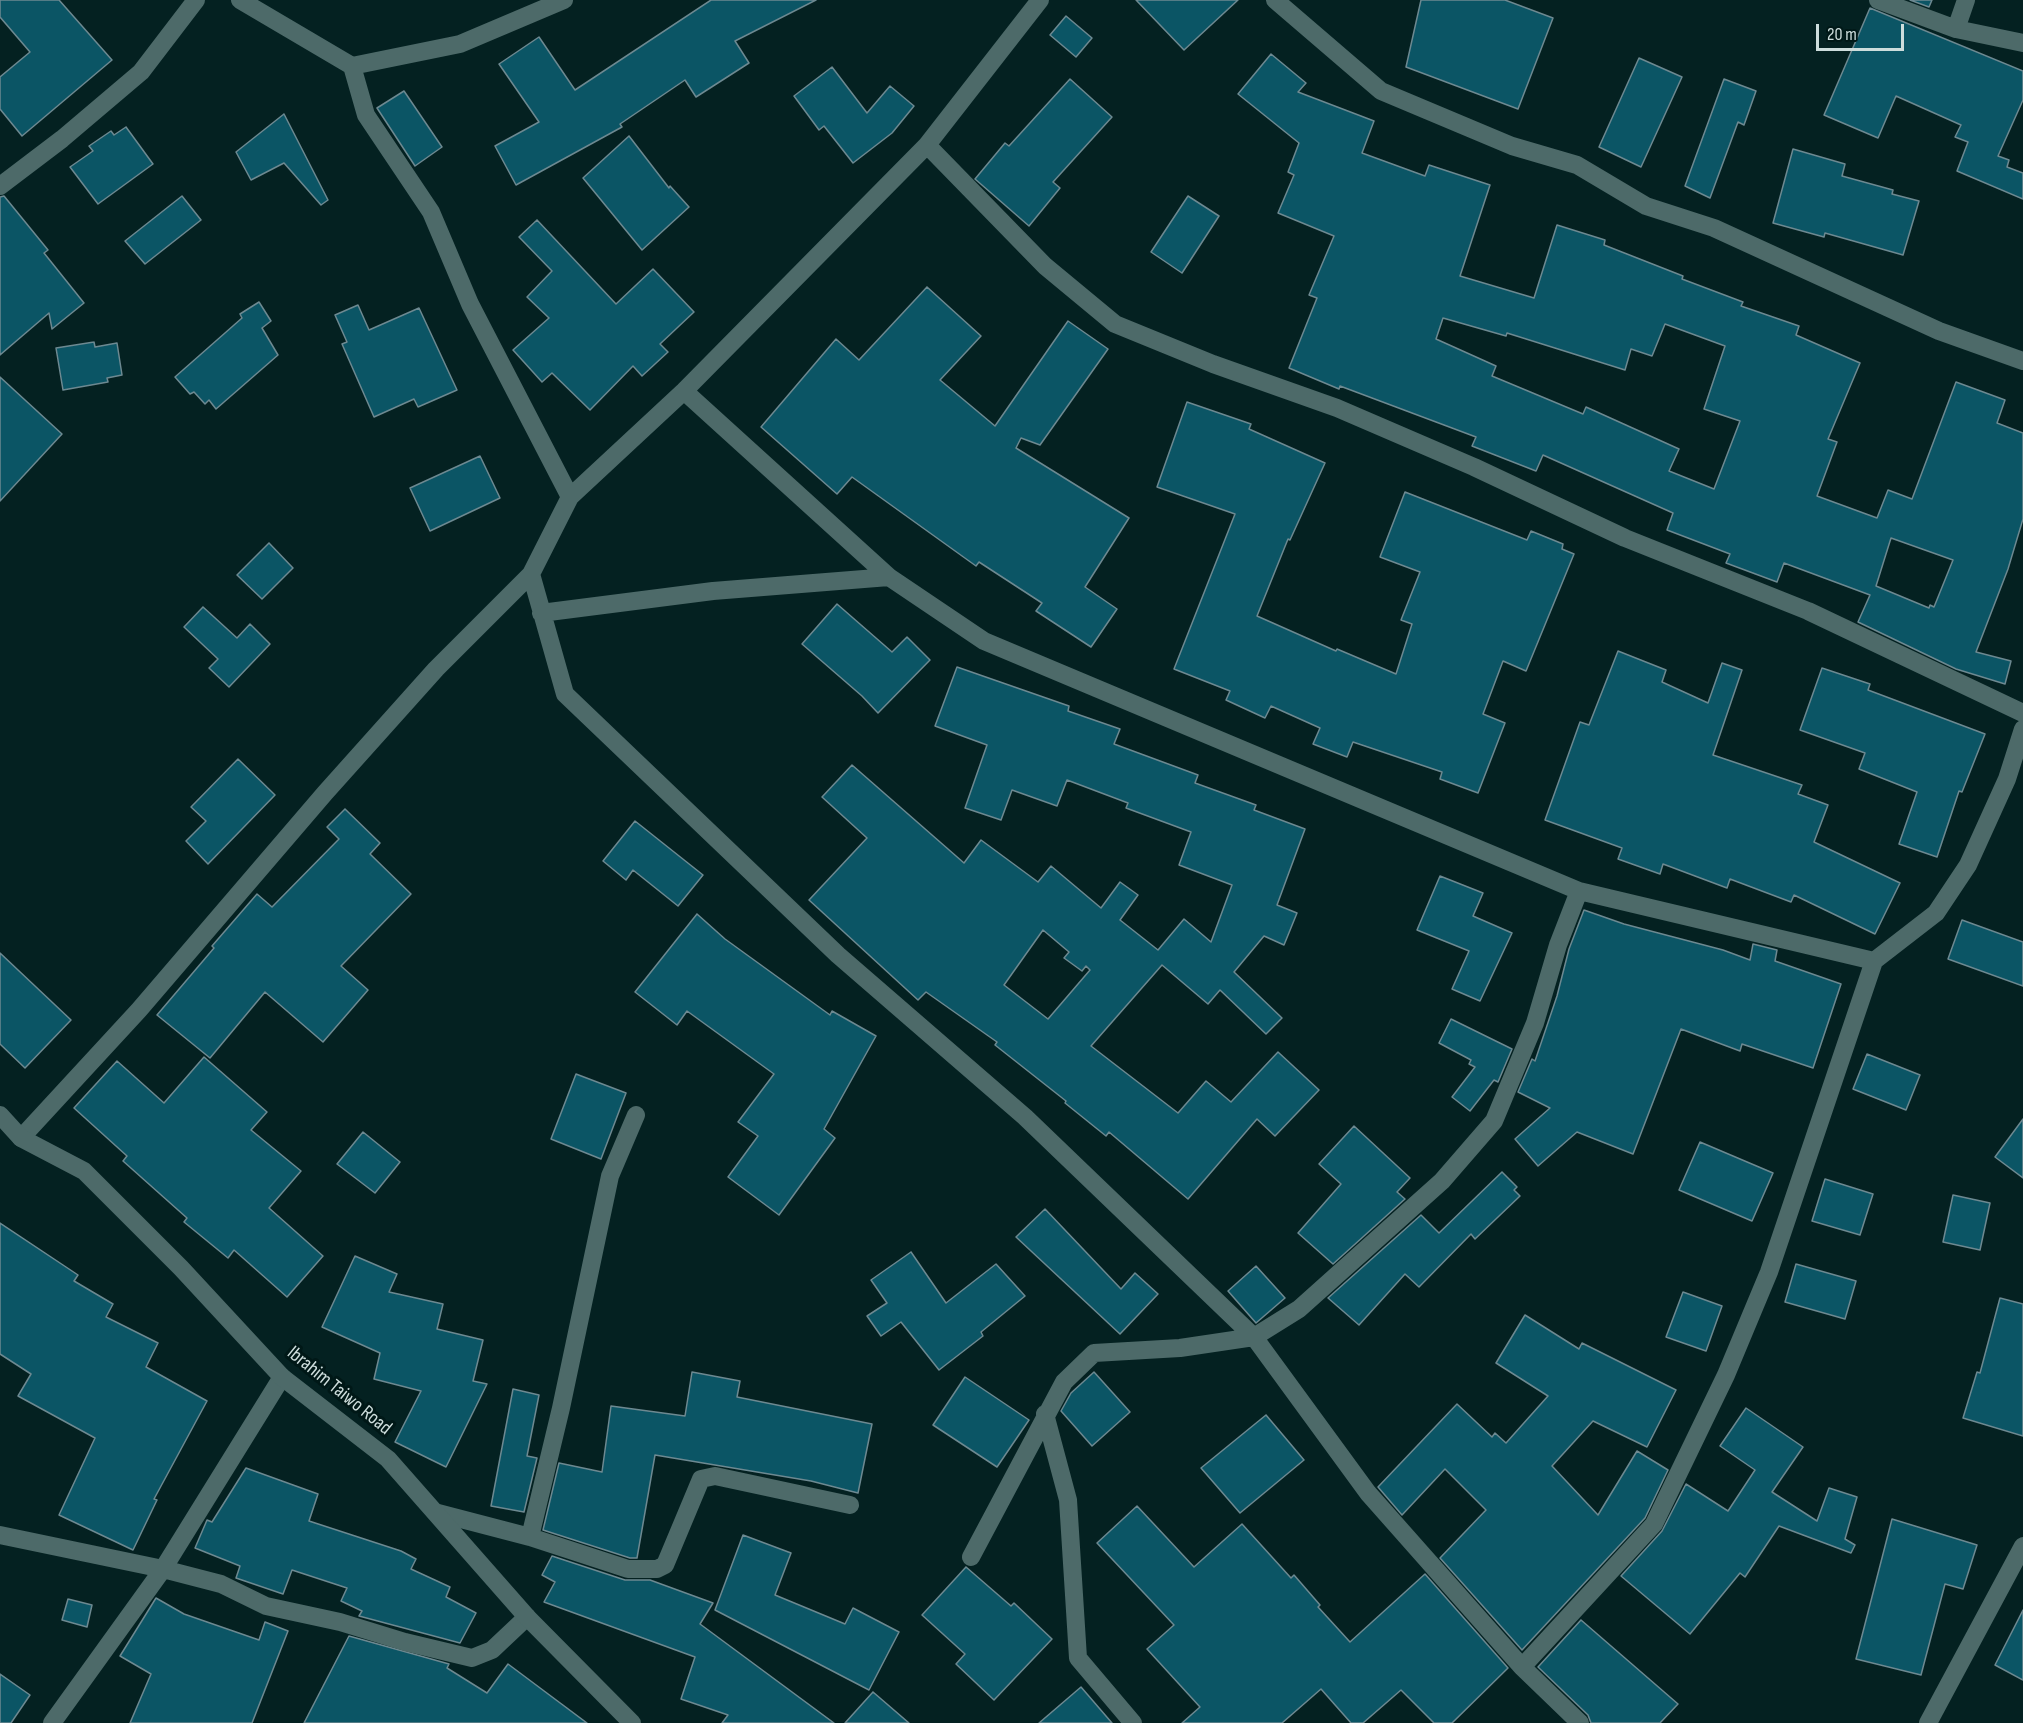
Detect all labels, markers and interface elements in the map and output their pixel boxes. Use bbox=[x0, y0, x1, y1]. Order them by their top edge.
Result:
scale bar bbox=[1819, 12, 1908, 50]
text: 20 m bbox=[1827, 24, 1857, 45]
street label: Ibrahim Taiwo Road bbox=[282, 1341, 396, 1441]

